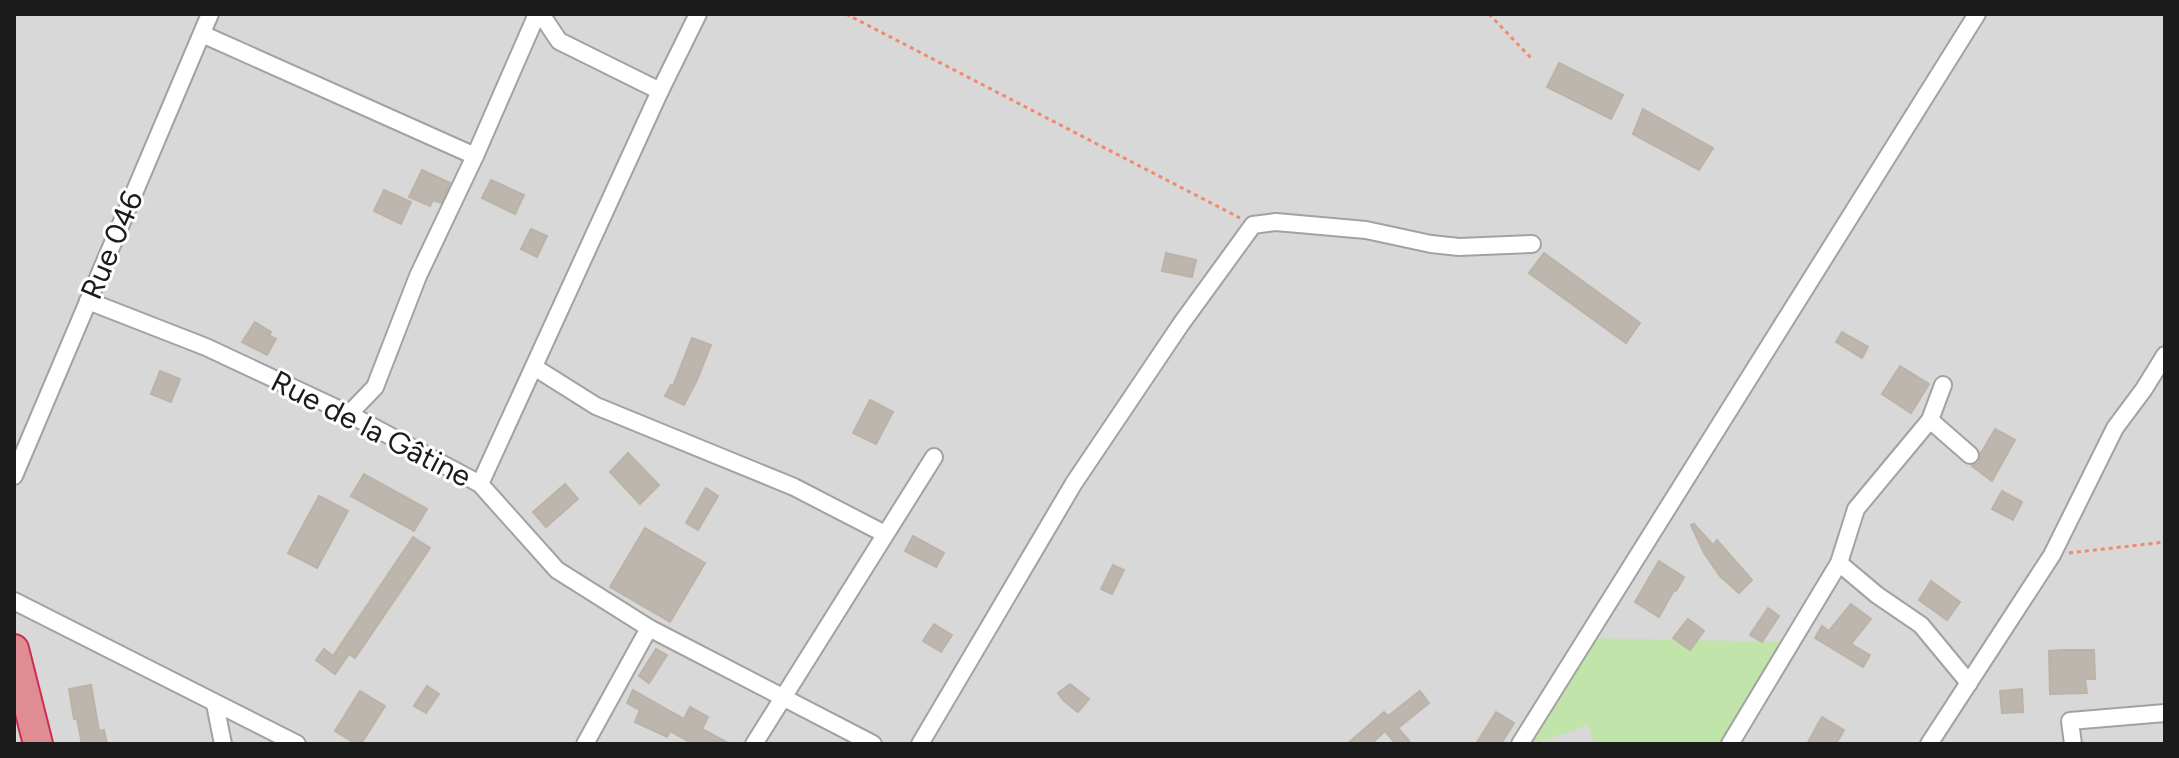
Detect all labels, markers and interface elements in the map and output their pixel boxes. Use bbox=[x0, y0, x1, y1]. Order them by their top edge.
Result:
street label: Rue 046 bbox=[72, 185, 151, 305]
street label: Rue de la Gâtine bbox=[265, 362, 477, 495]

